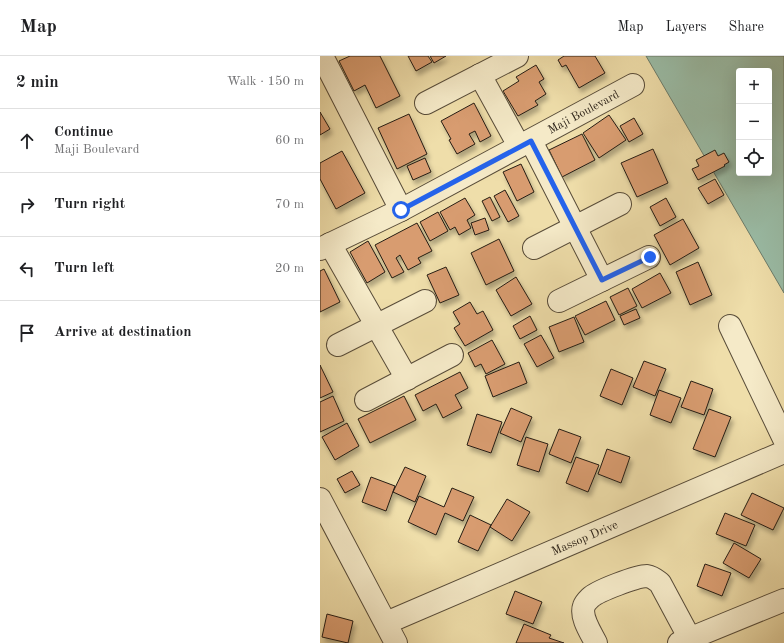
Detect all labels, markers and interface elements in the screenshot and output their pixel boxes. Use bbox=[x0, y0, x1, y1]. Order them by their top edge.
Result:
text: Map bbox=[20, 18, 57, 37]
text: Map bbox=[618, 20, 644, 34]
text: Layers bbox=[666, 20, 707, 34]
text: Share bbox=[729, 20, 764, 34]
map controls bbox=[736, 68, 772, 176]
button: + bbox=[736, 68, 772, 104]
text: 2 min bbox=[16, 74, 59, 91]
text: Walk · 150 m bbox=[227, 75, 304, 88]
street label: Maji Boulevard bbox=[546, 89, 621, 137]
button: − bbox=[736, 104, 772, 140]
text: Continue bbox=[54, 125, 113, 140]
icon: ahead bbox=[16, 130, 38, 152]
text: 60 m bbox=[275, 134, 304, 147]
button: locate bbox=[736, 140, 772, 176]
text: Maji Boulevard bbox=[54, 143, 140, 156]
icon: right bbox=[16, 194, 38, 216]
text: Turn right bbox=[54, 197, 125, 212]
text: 70 m bbox=[275, 198, 304, 211]
route start bbox=[392, 201, 410, 219]
route end bbox=[641, 248, 659, 266]
icon: left bbox=[16, 258, 38, 280]
text: Turn left bbox=[54, 261, 114, 276]
text: 20 m bbox=[275, 262, 304, 275]
icon: arrive bbox=[16, 322, 38, 344]
text: Arrive at destination bbox=[54, 325, 192, 340]
street label: Massop Drive bbox=[550, 519, 620, 558]

